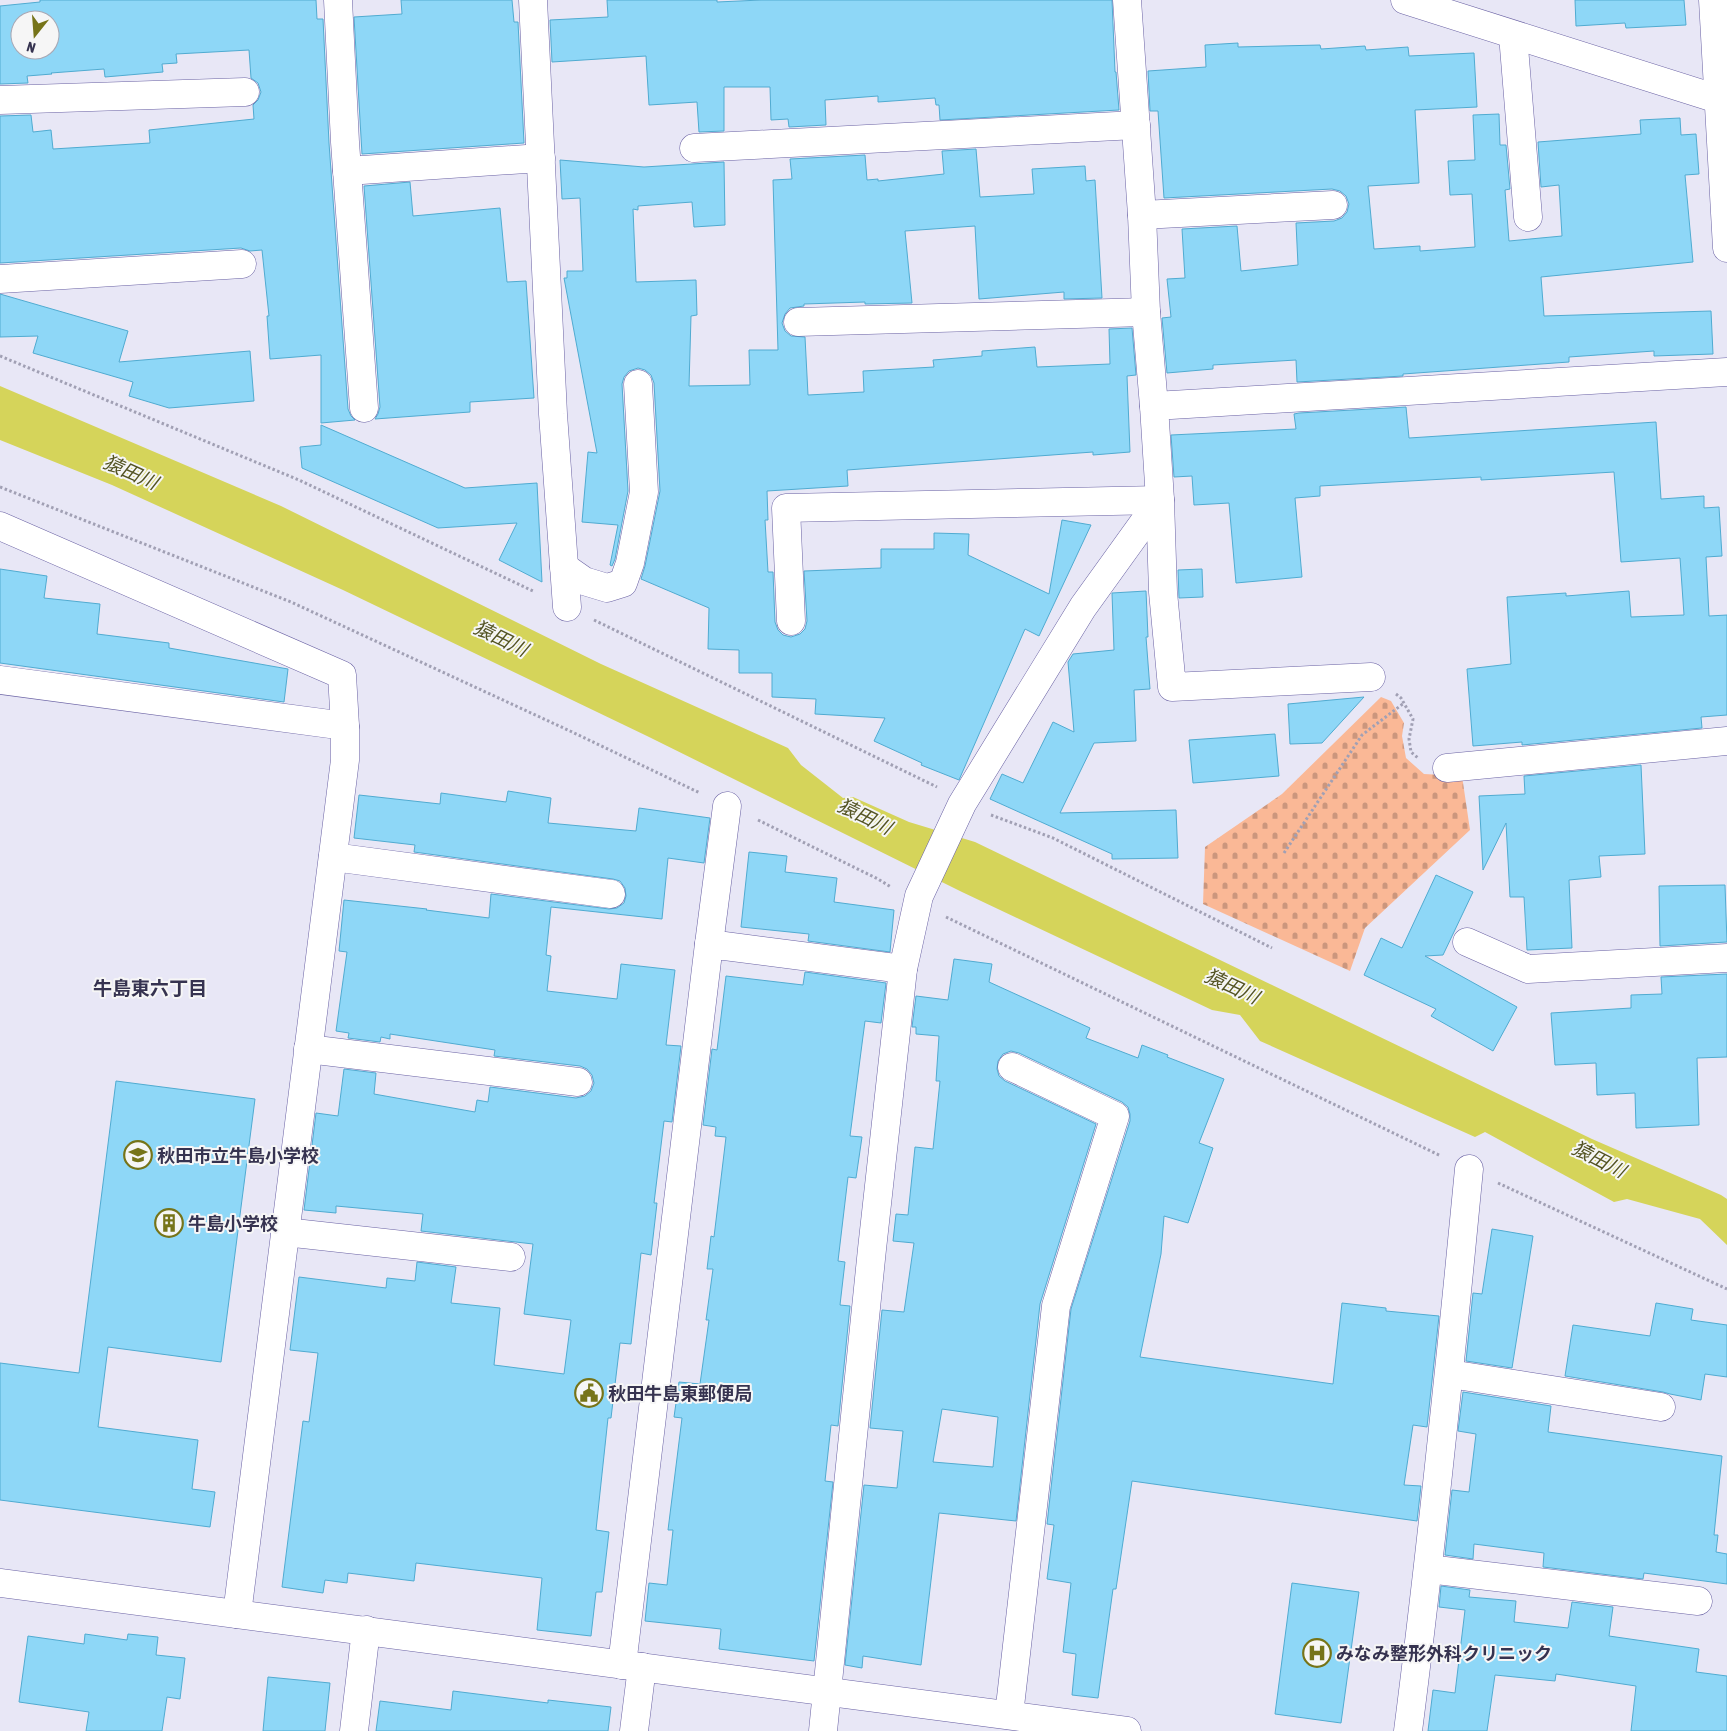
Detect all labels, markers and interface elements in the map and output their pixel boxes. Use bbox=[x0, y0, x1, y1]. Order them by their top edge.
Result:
north arrow bbox=[10, 10, 60, 60]
text: N bbox=[25, 39, 37, 56]
water label: 猿田川 bbox=[100, 450, 163, 494]
water label: 猿田川 bbox=[471, 616, 533, 661]
water label: 猿田川 bbox=[835, 794, 897, 839]
water label: 猿田川 bbox=[1202, 964, 1264, 1009]
district label: 牛島東六丁目 bbox=[93, 977, 207, 999]
water label: 猿田川 bbox=[1569, 1136, 1631, 1183]
school or university icon: 秋田市立牛島小学校 bbox=[123, 1140, 153, 1170]
place label: 秋田市立牛島小学校 bbox=[157, 1145, 319, 1166]
building icon: 牛島小学校 bbox=[154, 1208, 184, 1238]
place label: 牛島小学校 bbox=[188, 1213, 278, 1234]
public building icon: 秋田牛島東郵便局 bbox=[574, 1378, 604, 1408]
place label: 秋田牛島東郵便局 bbox=[608, 1383, 752, 1404]
hospital icon: みなみ整形外科クリニック bbox=[1302, 1638, 1332, 1668]
place label: みなみ整形外科クリニック bbox=[1336, 1643, 1552, 1664]

